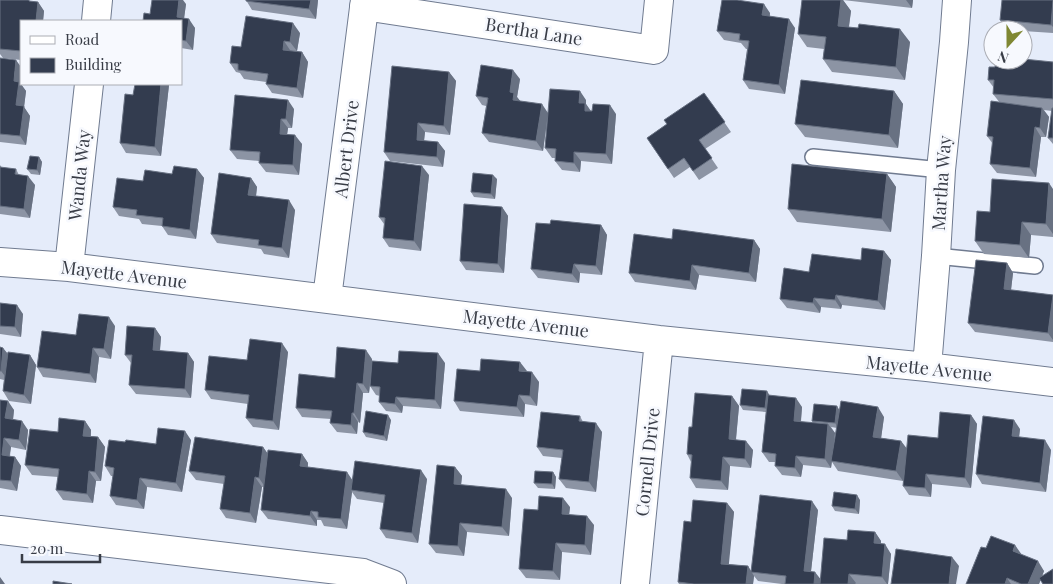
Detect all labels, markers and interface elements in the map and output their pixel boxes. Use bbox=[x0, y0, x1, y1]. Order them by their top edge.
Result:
street label: Bertha Lane bbox=[484, 11, 584, 51]
legend bbox=[20, 20, 182, 85]
north arrow bbox=[983, 20, 1033, 70]
text: Road bbox=[65, 29, 99, 49]
text: N bbox=[995, 47, 1011, 68]
text: Building bbox=[65, 54, 122, 74]
street label: Albert Drive bbox=[328, 99, 364, 200]
street label: Wanda Way bbox=[62, 128, 96, 223]
street label: Martha Way bbox=[926, 135, 956, 231]
street label: Mayette Avenue bbox=[60, 254, 188, 294]
street label: Mayette Avenue bbox=[462, 303, 590, 343]
street label: Mayette Avenue bbox=[865, 349, 993, 387]
street label: Cornell Drive bbox=[629, 407, 665, 517]
scale bar bbox=[22, 532, 100, 564]
text: 20 m bbox=[30, 538, 64, 558]

